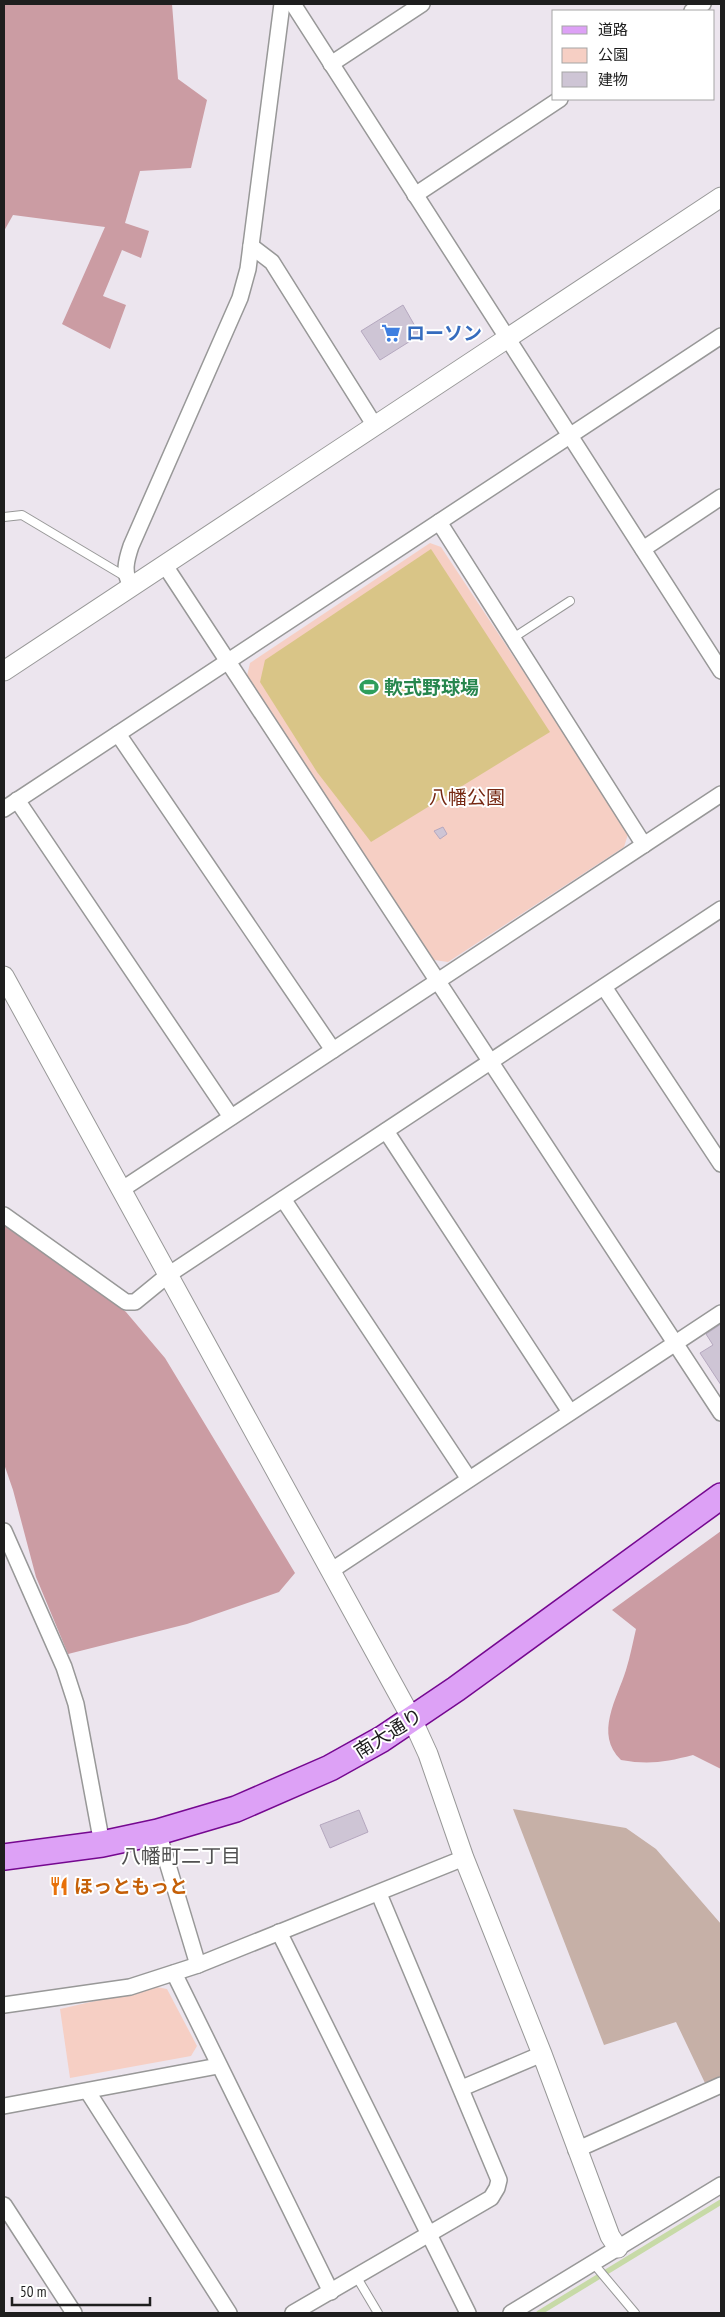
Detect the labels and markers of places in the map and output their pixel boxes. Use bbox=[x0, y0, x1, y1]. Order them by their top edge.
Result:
place label: ローソン bbox=[406, 321, 482, 345]
supermarket icon: ローソン bbox=[380, 322, 402, 344]
place label: 軟式野球場 bbox=[384, 675, 479, 699]
sports icon: 軟式野球場 bbox=[358, 676, 380, 698]
place label: ほっともっと bbox=[74, 1874, 188, 1898]
restaurant icon: ほっともっと bbox=[48, 1875, 70, 1897]

